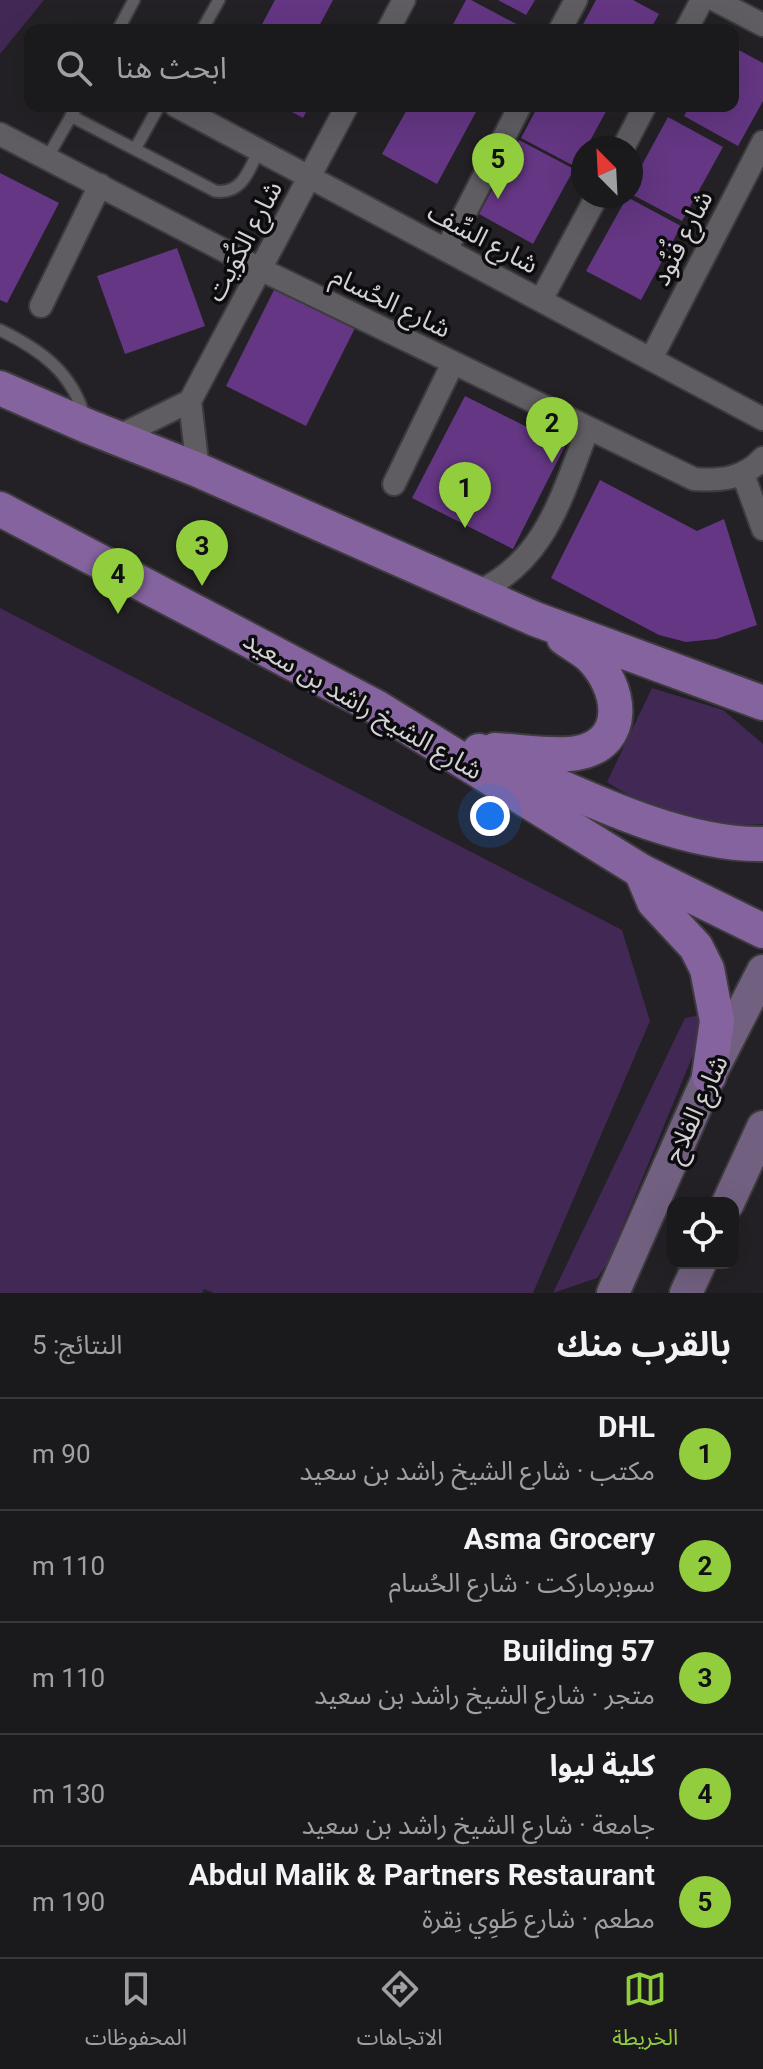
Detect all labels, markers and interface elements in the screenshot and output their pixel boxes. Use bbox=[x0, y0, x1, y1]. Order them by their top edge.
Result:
search box bbox=[24, 24, 739, 112]
icon: search bbox=[52, 46, 96, 90]
text: ابحث هنا bbox=[116, 50, 227, 85]
pin: 5 bbox=[472, 133, 524, 199]
north arrow bbox=[571, 136, 643, 208]
street label: شارع الكُوَيت bbox=[198, 175, 292, 308]
street label: شارع فُنُود bbox=[642, 184, 722, 292]
street label: شارع السِّف bbox=[421, 196, 543, 283]
street label: شارع الحُسام bbox=[324, 260, 455, 348]
pin: 2 bbox=[526, 397, 578, 463]
pin: 1 bbox=[439, 462, 491, 528]
pin: 3 bbox=[176, 520, 228, 586]
pin: 4 bbox=[92, 548, 144, 614]
street label: شارع الشيخ راشد بن سعيد bbox=[236, 624, 488, 790]
your location bbox=[470, 796, 510, 836]
street label: شارع الفلاح bbox=[658, 1050, 738, 1169]
map controls bbox=[667, 1197, 739, 1269]
button: locate bbox=[667, 1197, 739, 1269]
text: بالقرب منك bbox=[557, 1324, 731, 1364]
text: النتائج: 5 bbox=[32, 1330, 122, 1360]
text: DHL bbox=[598, 1409, 655, 1444]
text: 90 m bbox=[32, 1439, 91, 1469]
text: 1 bbox=[698, 1439, 712, 1469]
text: مكتب · شارع الشيخ راشد بن سعيد bbox=[300, 1456, 655, 1486]
text: Asma Grocery bbox=[464, 1521, 655, 1556]
text: 110 m bbox=[32, 1551, 105, 1581]
text: 2 bbox=[698, 1551, 712, 1581]
text: سوبرماركت · شارع الحُسام bbox=[389, 1568, 655, 1598]
text: Building 57 bbox=[503, 1633, 655, 1668]
text: 110 m bbox=[32, 1663, 105, 1693]
text: 3 bbox=[698, 1663, 712, 1693]
text: متجر · شارع الشيخ راشد بن سعيد bbox=[314, 1680, 655, 1710]
text: كلية ليوا bbox=[550, 1748, 655, 1783]
text: 130 m bbox=[32, 1779, 105, 1809]
text: 4 bbox=[698, 1779, 712, 1809]
text: جامعة · شارع الشيخ راشد بن سعيد bbox=[302, 1810, 655, 1840]
text: Abdul Malik & Partners Restaurant bbox=[189, 1857, 655, 1892]
text: 190 m bbox=[32, 1887, 105, 1917]
text: 5 bbox=[698, 1887, 712, 1917]
text: مطعم · شارع طَوِي نِقرة bbox=[422, 1904, 655, 1934]
tab: المحفوظات bbox=[85, 1967, 187, 2061]
tab: الاتجاهات bbox=[357, 1967, 443, 2061]
tab: الخريطة bbox=[612, 1967, 678, 2061]

